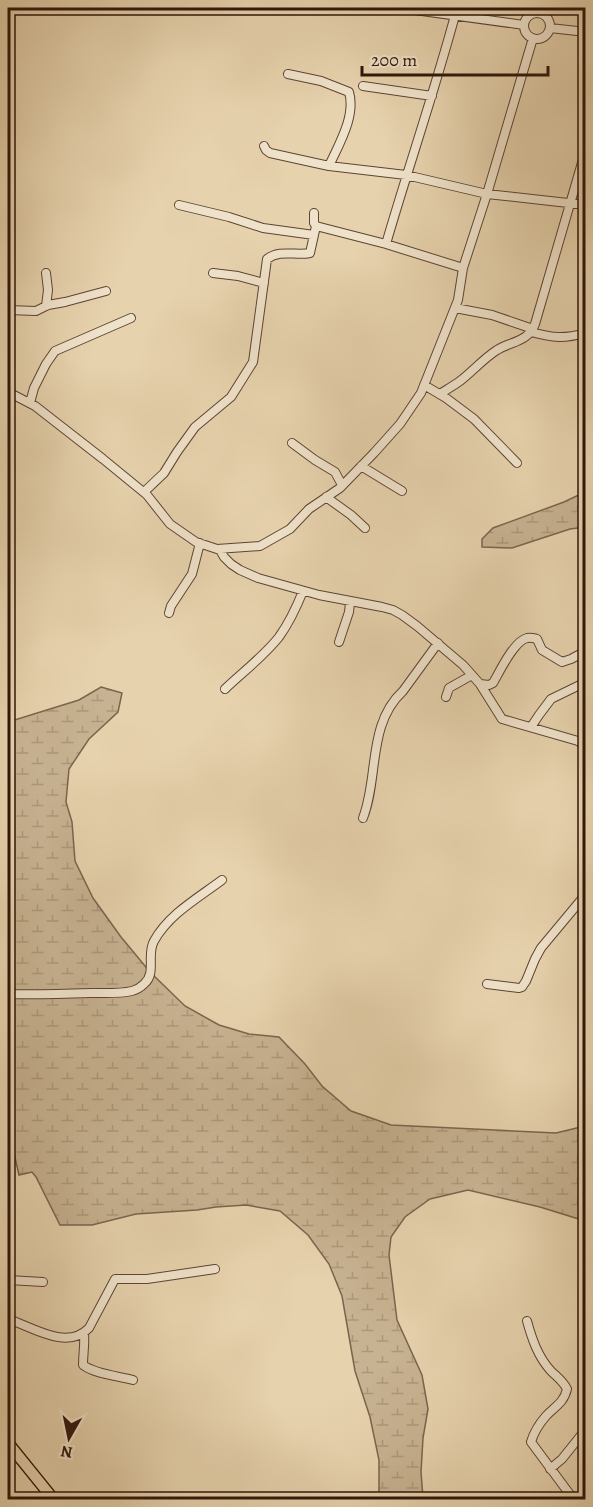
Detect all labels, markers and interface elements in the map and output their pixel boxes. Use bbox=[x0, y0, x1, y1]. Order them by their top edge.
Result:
scale bar bbox=[362, 39, 548, 77]
text: 200 m bbox=[371, 48, 417, 72]
north arrow bbox=[39, 1408, 99, 1468]
text: N bbox=[59, 1440, 74, 1464]

